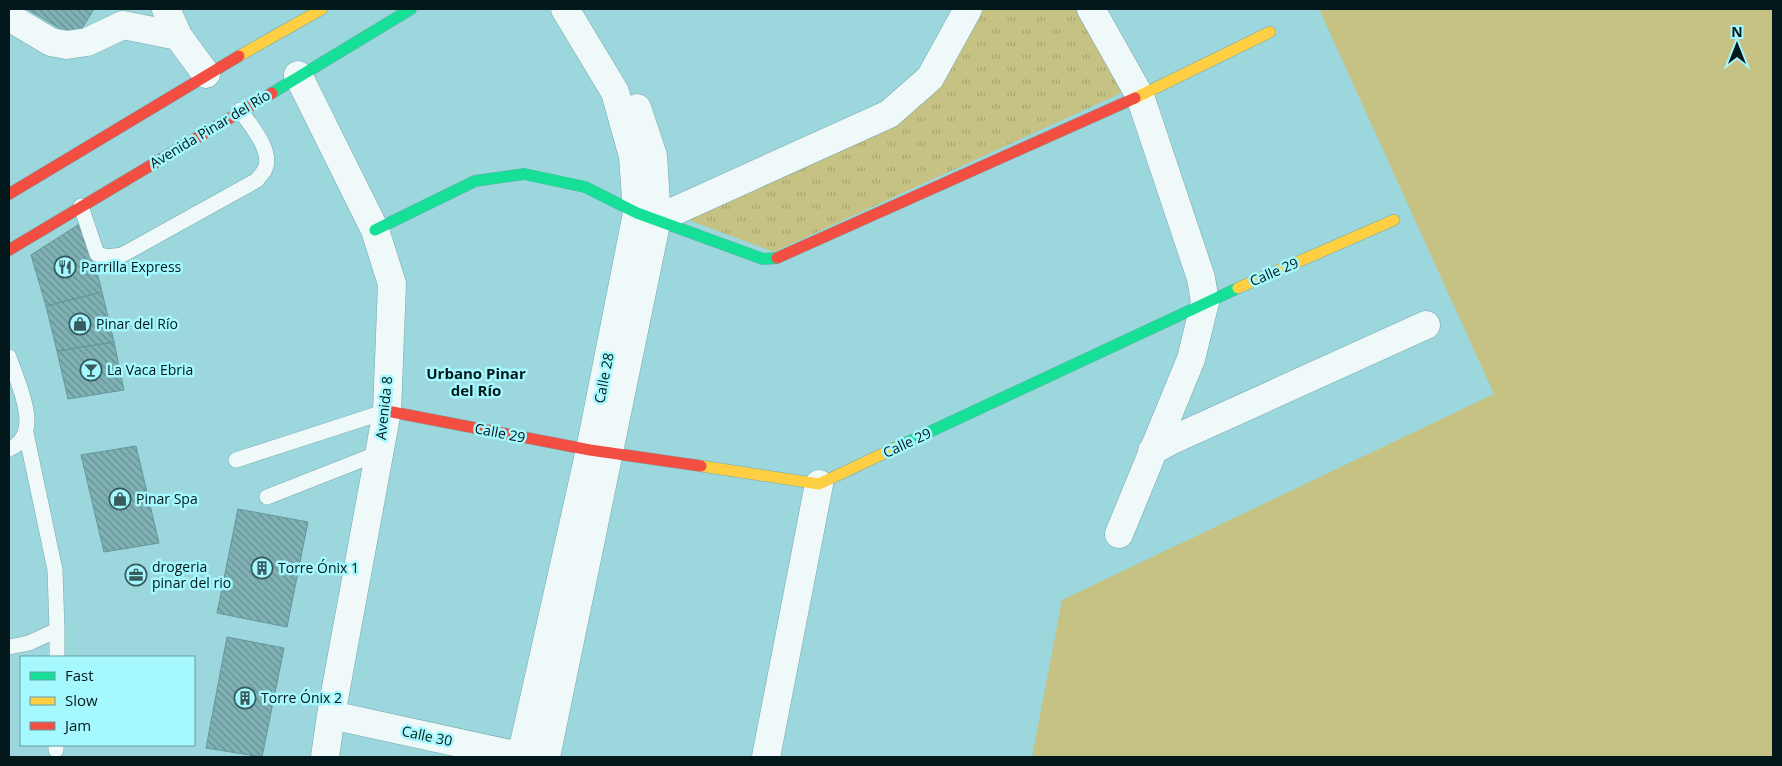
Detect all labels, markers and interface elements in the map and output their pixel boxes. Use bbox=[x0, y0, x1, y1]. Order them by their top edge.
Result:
north arrow bbox=[1712, 20, 1762, 70]
text: N bbox=[1731, 22, 1743, 41]
street label: Avenida Pinar del Río bbox=[146, 85, 274, 172]
street label: Calle 29 bbox=[1247, 253, 1301, 290]
restaurant icon: Parrilla Express bbox=[53, 255, 77, 279]
place label: Parrilla Express bbox=[81, 257, 182, 276]
shop icon: Pinar del Río bbox=[68, 312, 92, 336]
place label: Pinar del Río bbox=[96, 314, 178, 333]
street label: Calle 28 bbox=[589, 351, 618, 405]
bar icon: La Vaca Ebria bbox=[79, 358, 103, 382]
place label: La Vaca Ebria bbox=[107, 360, 193, 379]
district label: Urbano Pinar del Río bbox=[426, 363, 526, 400]
street label: Avenida 8 bbox=[371, 375, 396, 441]
street label: Calle 29 bbox=[473, 418, 527, 447]
street label: Calle 29 bbox=[880, 423, 934, 462]
shop icon: Pinar Spa bbox=[108, 487, 132, 511]
place label: Pinar Spa bbox=[136, 489, 198, 508]
building icon: Torre Ónix 1 bbox=[250, 556, 274, 580]
place label: drogeria pinar del rio bbox=[152, 557, 231, 592]
place label: Torre Ónix 1 bbox=[278, 558, 359, 577]
office icon: drogeria pinar del rio bbox=[124, 563, 148, 587]
legend bbox=[20, 656, 195, 746]
text: Fast bbox=[65, 665, 94, 685]
building icon: Torre Ónix 2 bbox=[233, 686, 257, 710]
place label: Torre Ónix 2 bbox=[261, 688, 342, 707]
text: Slow bbox=[65, 690, 98, 710]
text: Jam bbox=[63, 715, 91, 735]
street label: Calle 30 bbox=[400, 721, 454, 750]

